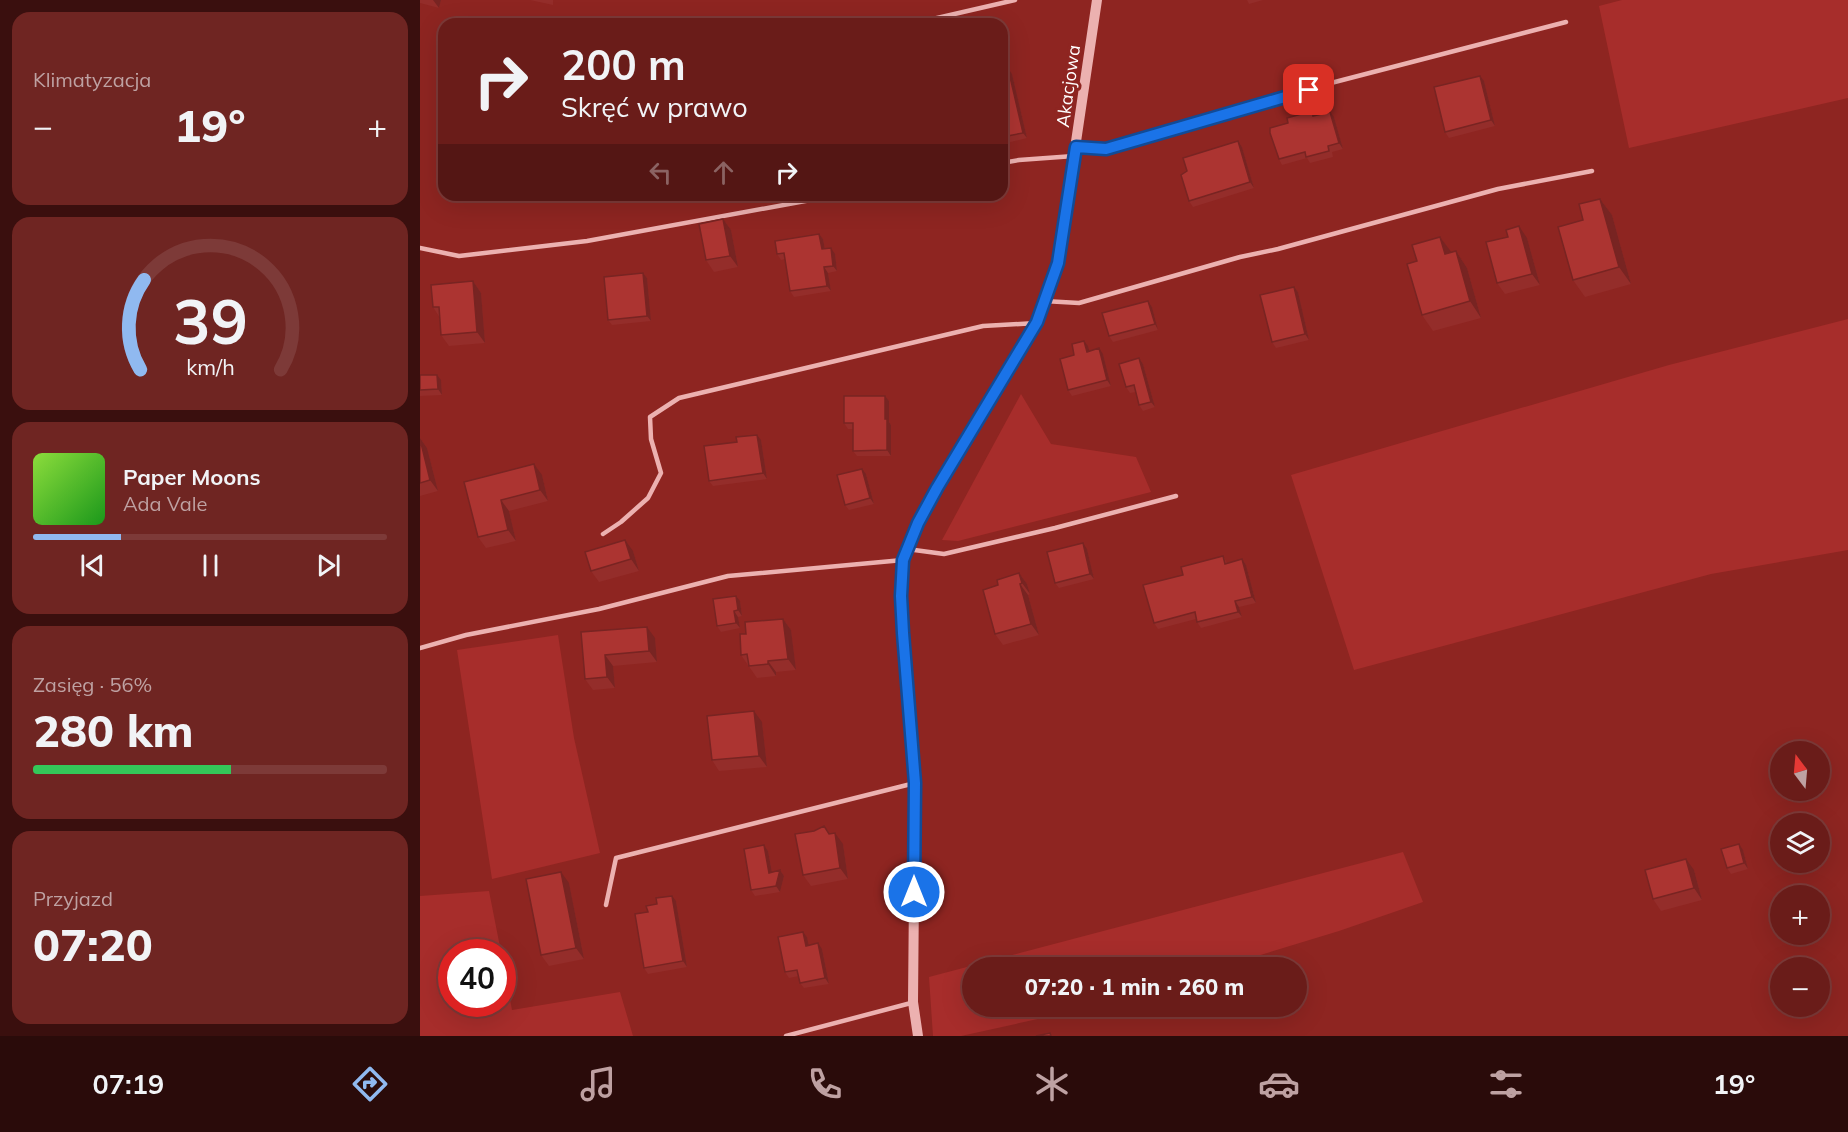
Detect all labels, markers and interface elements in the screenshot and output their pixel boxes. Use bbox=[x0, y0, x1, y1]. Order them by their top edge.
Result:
text: 200 m bbox=[561, 38, 686, 91]
icon: right bbox=[462, 42, 540, 120]
street label: Akacjowa bbox=[1051, 43, 1085, 129]
pin bbox=[1283, 64, 1334, 115]
text: Klimatyzacja bbox=[33, 67, 151, 92]
icon: arrive bbox=[1292, 73, 1325, 106]
text: Skręć w prawo bbox=[561, 90, 748, 124]
text: 19° bbox=[174, 97, 246, 153]
text: − bbox=[33, 105, 53, 146]
text: + bbox=[367, 105, 387, 146]
icon: left bbox=[644, 156, 677, 189]
icon: ahead bbox=[707, 156, 740, 189]
icon: right bbox=[770, 156, 803, 189]
text: 39 bbox=[173, 281, 247, 360]
text: km/h bbox=[186, 354, 234, 381]
text: Paper Moons bbox=[123, 463, 261, 491]
text: Ada Vale bbox=[123, 491, 207, 516]
icon: previous bbox=[76, 549, 109, 582]
icon: pause bbox=[194, 549, 227, 582]
icon: next bbox=[312, 549, 345, 582]
text: Zasięg · 56% bbox=[33, 672, 152, 697]
text: 280 km bbox=[33, 702, 194, 758]
north arrow bbox=[1770, 741, 1830, 801]
map controls bbox=[1770, 741, 1830, 1017]
button: layers bbox=[1770, 813, 1830, 873]
position arrow bbox=[882, 860, 946, 924]
button: + bbox=[1770, 885, 1830, 945]
text: Przyjazd bbox=[33, 886, 113, 911]
text: 07:20 bbox=[33, 916, 153, 972]
speed limit sign: 40 bbox=[438, 939, 516, 1017]
button: − bbox=[1770, 957, 1830, 1017]
text: 07:20 · 1 min · 260 m bbox=[1025, 973, 1244, 1001]
icon: directions bbox=[349, 1063, 391, 1105]
icon: music bbox=[577, 1063, 619, 1105]
icon: phone bbox=[804, 1063, 846, 1105]
icon: climate bbox=[1031, 1063, 1073, 1105]
icon: car bbox=[1258, 1063, 1300, 1105]
icon: filters bbox=[1485, 1063, 1527, 1105]
text: 07:19 bbox=[93, 1067, 164, 1101]
text: 19° bbox=[1713, 1067, 1755, 1101]

